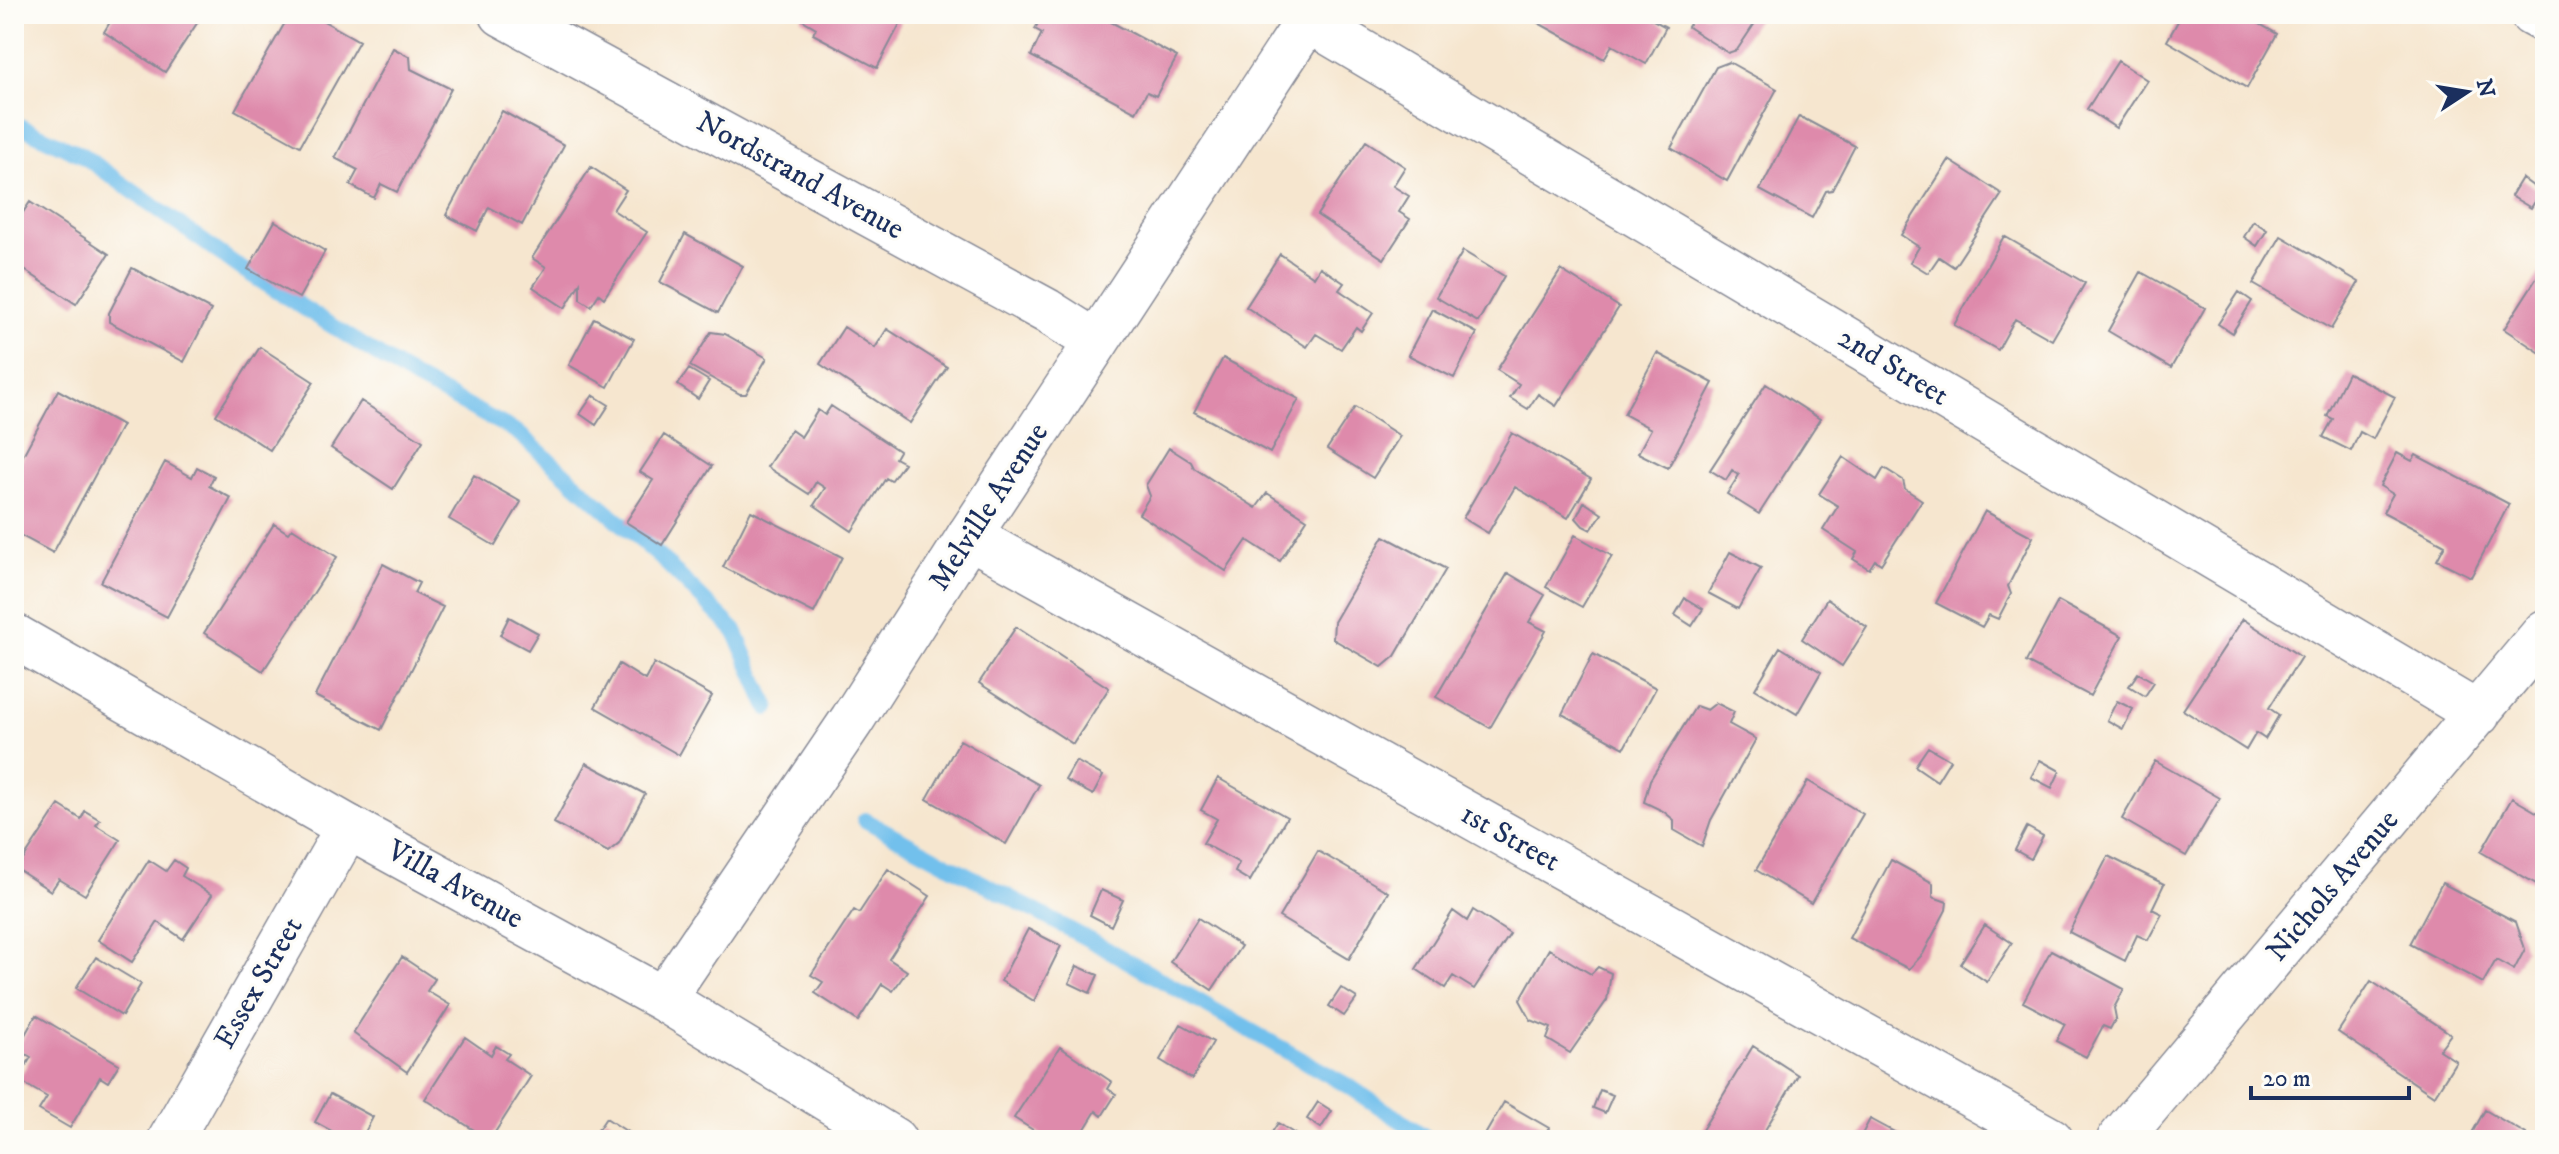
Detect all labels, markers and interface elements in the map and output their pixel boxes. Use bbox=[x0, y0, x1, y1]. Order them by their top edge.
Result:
north arrow bbox=[2427, 52, 2507, 132]
text: N bbox=[2470, 77, 2500, 100]
street label: Nordstrand Avenue bbox=[690, 104, 910, 248]
street label: 2nd Street bbox=[1831, 320, 1955, 414]
street label: Melville Avenue bbox=[921, 416, 1057, 598]
street label: 1st Street bbox=[1454, 796, 1566, 880]
street label: Nichols Avenue bbox=[2259, 803, 2407, 969]
street label: Villa Avenue bbox=[379, 832, 530, 938]
street label: Essex Street bbox=[207, 911, 311, 1055]
scale bar bbox=[2251, 1050, 2409, 1100]
text: 20 m bbox=[2263, 1064, 2311, 1094]

